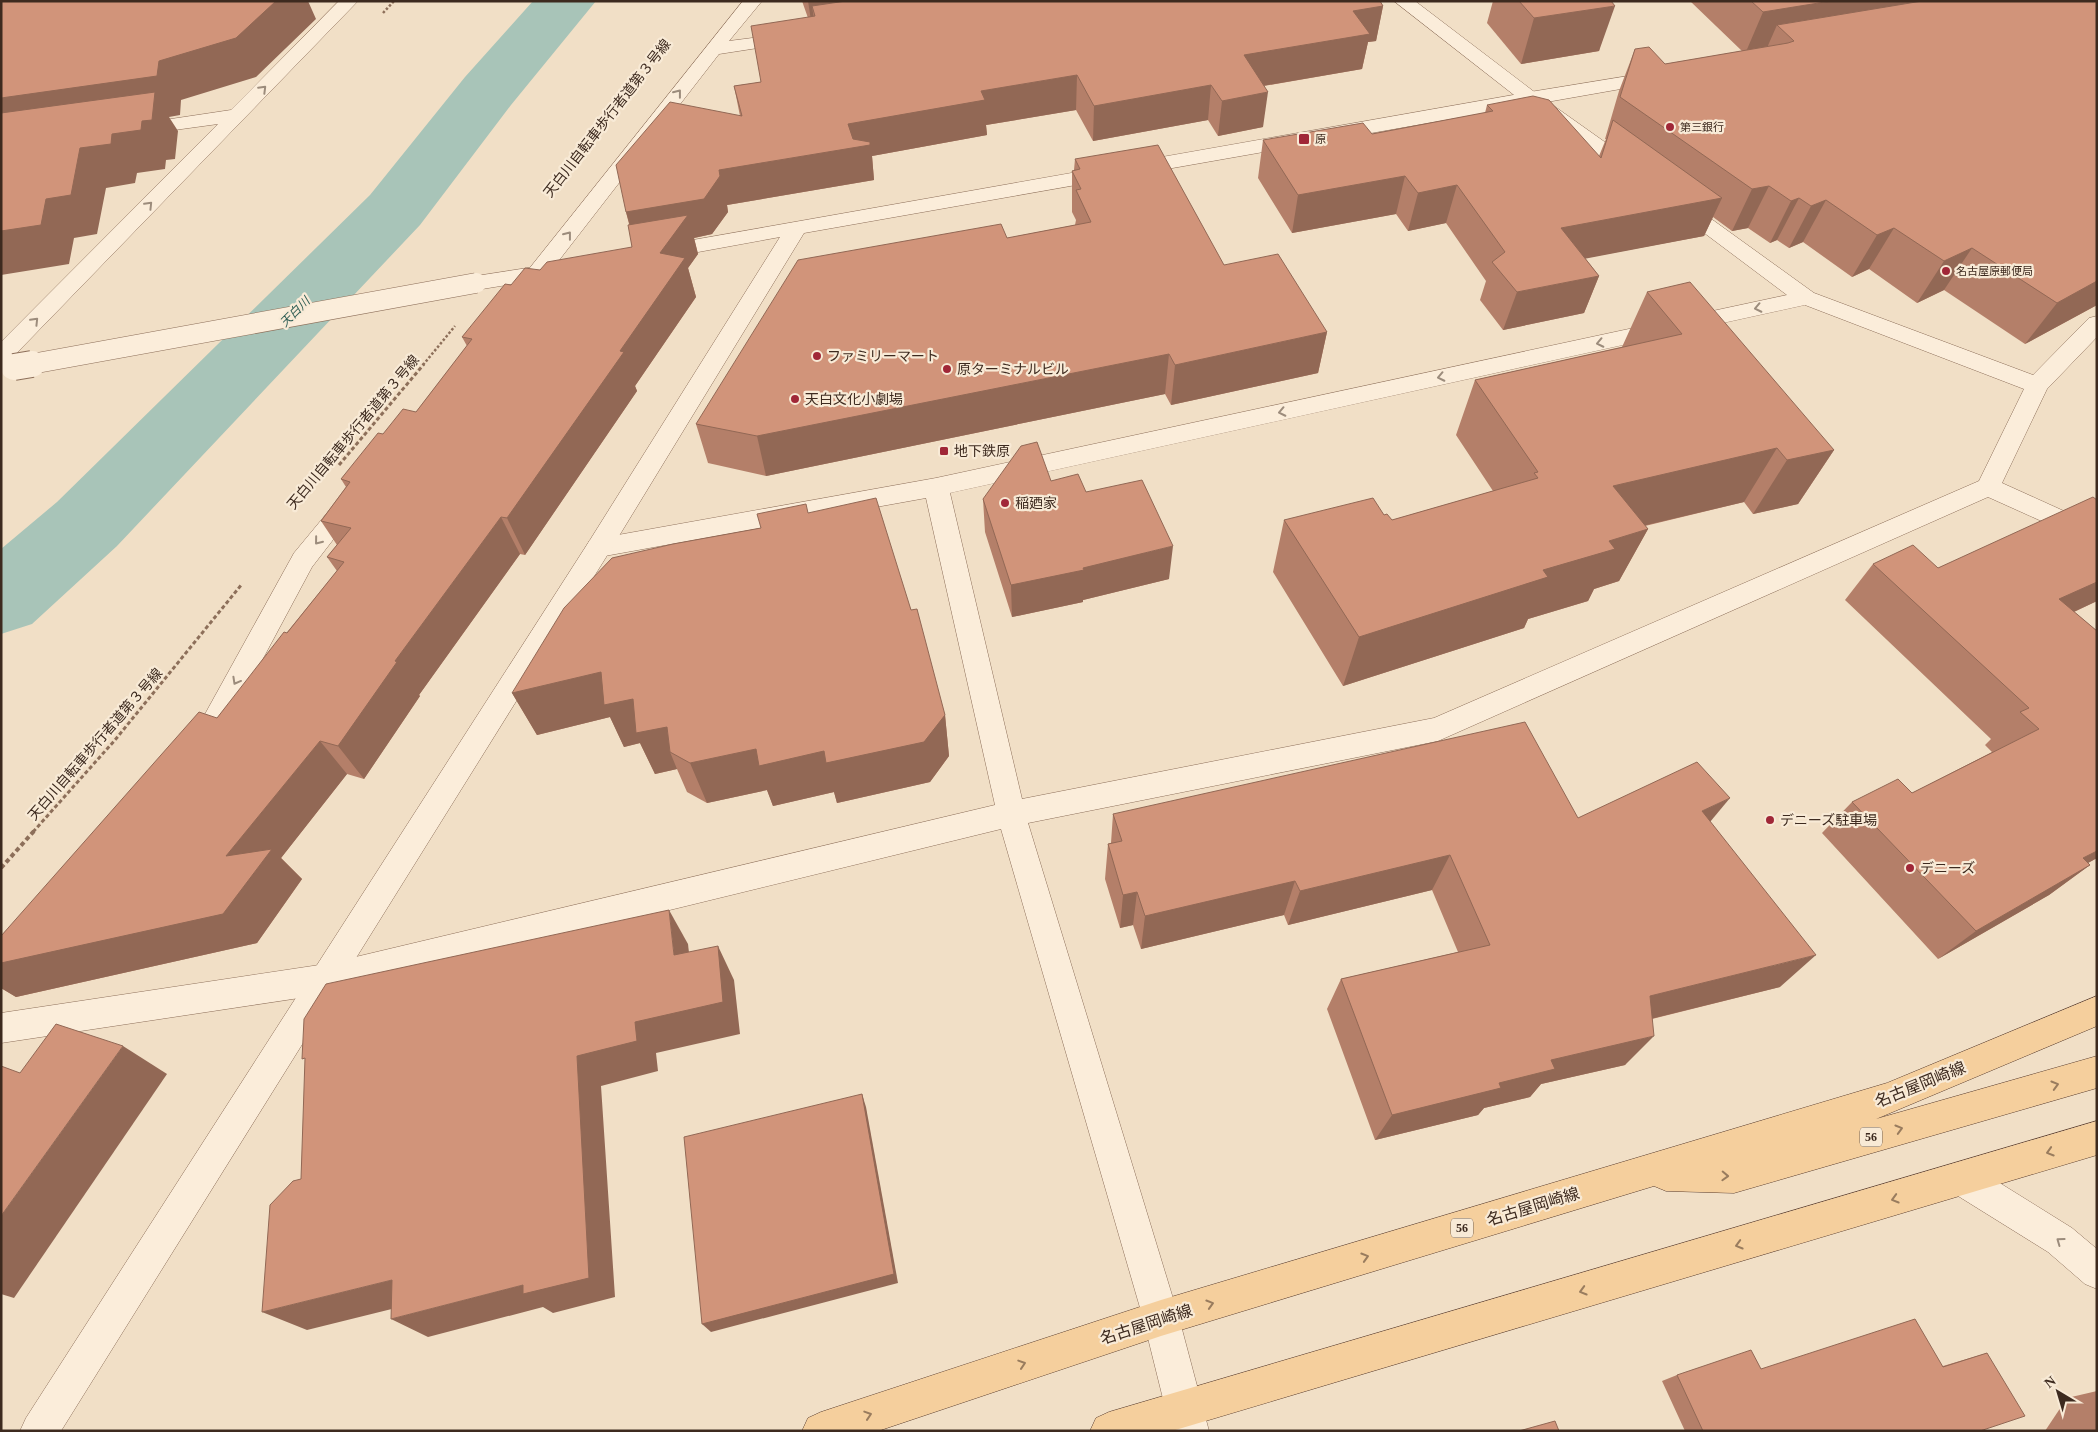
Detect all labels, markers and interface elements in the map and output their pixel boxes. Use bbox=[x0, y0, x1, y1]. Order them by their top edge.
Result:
street label: 天白川自転車歩行者道第３号線 bbox=[540, 36, 674, 200]
one-way arrow bbox=[257, 86, 266, 95]
one-way arrow bbox=[673, 90, 681, 99]
marker: 第三銀行 bbox=[1664, 121, 1676, 133]
place label: 第三銀行 bbox=[1680, 121, 1724, 133]
marker: 原 bbox=[1297, 132, 1311, 146]
place label: 原 bbox=[1315, 133, 1326, 145]
one-way arrow bbox=[143, 202, 152, 211]
one-way arrow bbox=[562, 232, 570, 241]
marker: 名古屋原郵便局 bbox=[1940, 265, 1952, 277]
place label: 名古屋原郵便局 bbox=[1956, 265, 2033, 277]
water label: 天白川 bbox=[277, 293, 314, 330]
one-way arrow bbox=[1754, 302, 1763, 313]
one-way arrow bbox=[29, 318, 38, 327]
one-way arrow bbox=[1595, 337, 1604, 348]
place label: ファミリーマート bbox=[827, 349, 939, 364]
marker: ファミリーマート bbox=[811, 350, 823, 362]
street label: 天白川自転車歩行者道第３号線 bbox=[284, 352, 422, 512]
place label: 原ターミナルビル bbox=[957, 362, 1069, 377]
marker: 原ターミナルビル bbox=[941, 363, 953, 375]
one-way arrow bbox=[1436, 371, 1445, 382]
place label: 天白文化小劇場 bbox=[805, 392, 903, 407]
marker: 天白文化小劇場 bbox=[789, 393, 801, 405]
one-way arrow bbox=[1278, 406, 1286, 417]
place label: 地下鉄原 bbox=[954, 444, 1010, 459]
marker: 地下鉄原 bbox=[938, 445, 950, 457]
place label: 稲廼家 bbox=[1015, 496, 1057, 511]
marker: 稲廼家 bbox=[999, 497, 1011, 509]
one-way arrow bbox=[315, 535, 323, 544]
street label: 天白川自転車歩行者道第３号線 bbox=[25, 665, 165, 823]
one-way arrow bbox=[233, 676, 243, 685]
place label: デニーズ駐車場 bbox=[1780, 812, 1877, 828]
marker: デニーズ駐車場 bbox=[1764, 814, 1776, 826]
place label: デニーズ bbox=[1920, 860, 1975, 876]
marker: デニーズ bbox=[1904, 862, 1916, 874]
street label: 名古屋岡崎線 bbox=[1872, 1059, 1968, 1110]
one-way arrow bbox=[2051, 1080, 2059, 1090]
one-way arrow bbox=[1894, 1124, 1903, 1135]
road number: 56 bbox=[1860, 1128, 1882, 1146]
one-way arrow bbox=[2046, 1147, 2055, 1157]
one-way arrow bbox=[1722, 1170, 1730, 1181]
street label: 名古屋岡崎線 bbox=[1485, 1184, 1582, 1229]
one-way arrow bbox=[1891, 1194, 1899, 1204]
road number: 56 bbox=[1451, 1218, 1473, 1238]
one-way arrow bbox=[2057, 1238, 2066, 1246]
one-way arrow bbox=[1735, 1240, 1743, 1250]
one-way arrow bbox=[1361, 1252, 1369, 1262]
one-way arrow bbox=[1579, 1286, 1587, 1296]
one-way arrow bbox=[1205, 1299, 1213, 1309]
street label: 名古屋岡崎線 bbox=[1098, 1302, 1194, 1347]
one-way arrow bbox=[1017, 1360, 1026, 1370]
north arrow bbox=[2033, 1367, 2083, 1417]
text: N bbox=[2042, 1373, 2059, 1391]
one-way arrow bbox=[863, 1411, 871, 1421]

